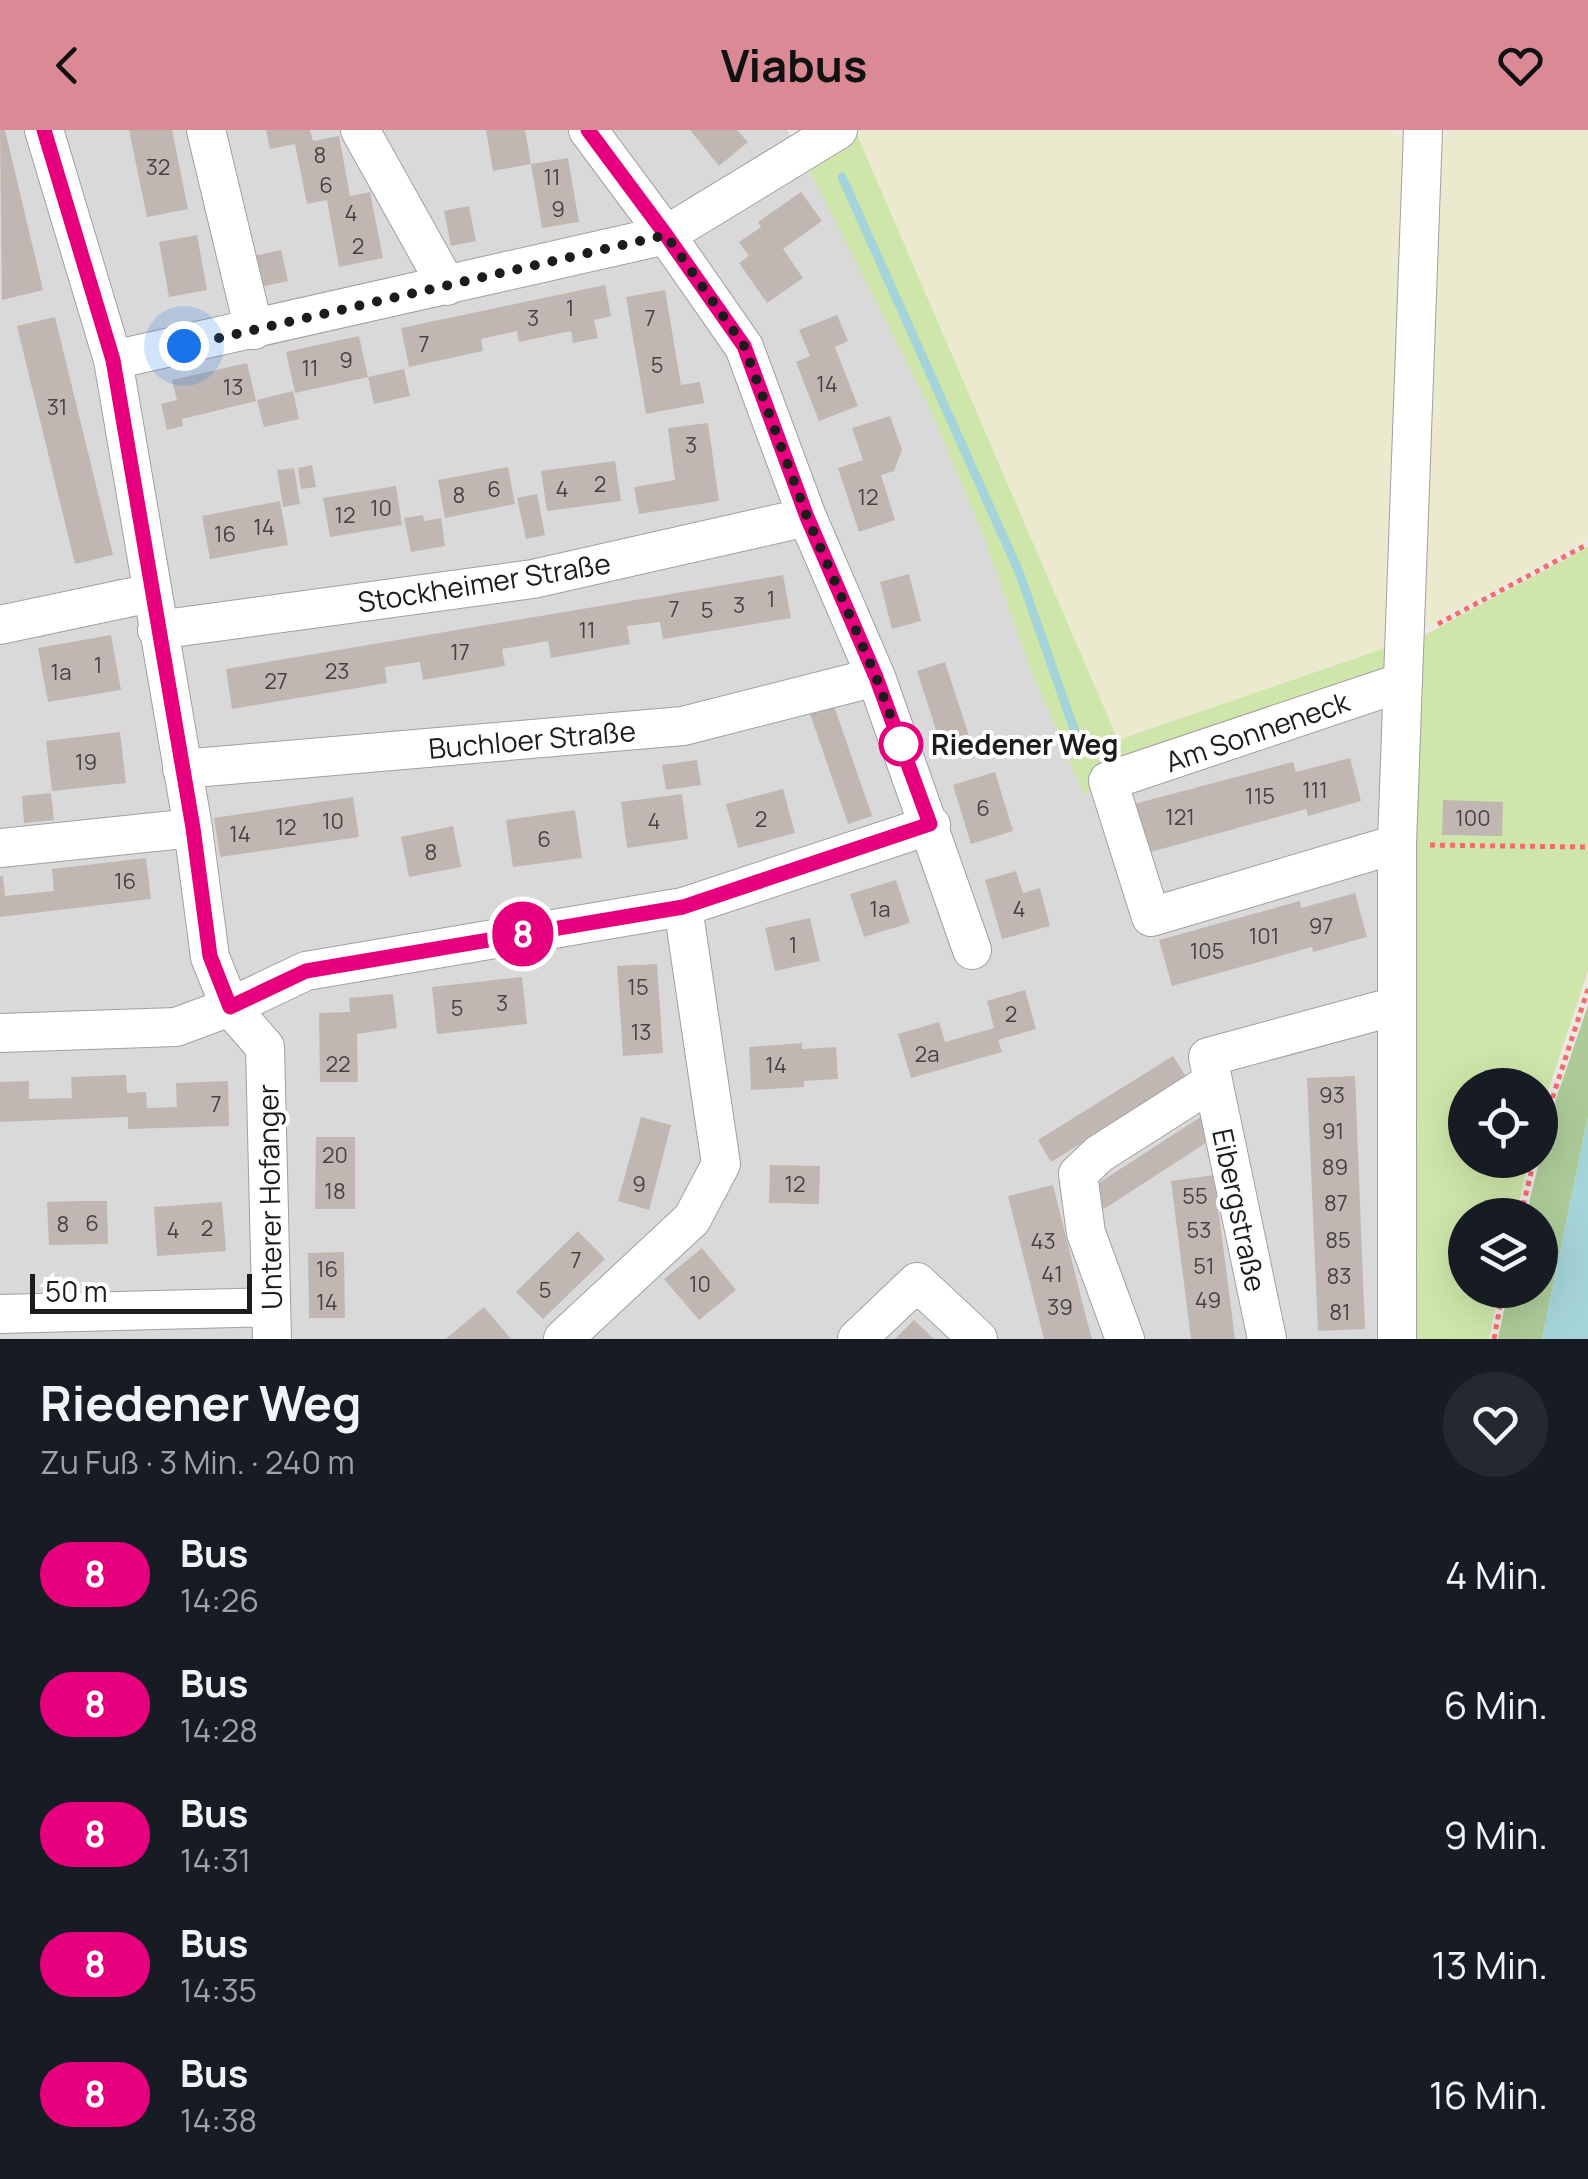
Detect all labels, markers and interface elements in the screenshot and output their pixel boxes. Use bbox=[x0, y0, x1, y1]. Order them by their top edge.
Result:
text: Viabus bbox=[721, 34, 867, 96]
icon: back bbox=[40, 38, 95, 93]
icon: heart bbox=[1493, 38, 1548, 93]
house number: 8 bbox=[314, 140, 326, 170]
house number: 32 bbox=[146, 152, 170, 182]
house number: 11 bbox=[543, 162, 561, 192]
house number: 6 bbox=[319, 170, 333, 200]
house number: 9 bbox=[551, 194, 565, 224]
house number: 4 bbox=[345, 198, 357, 228]
house number: 2 bbox=[352, 231, 364, 261]
house number: 1 bbox=[566, 293, 574, 323]
house number: 3 bbox=[527, 303, 539, 333]
house number: 7 bbox=[644, 303, 656, 333]
your location bbox=[159, 321, 209, 371]
house number: 7 bbox=[418, 329, 430, 359]
house number: 9 bbox=[339, 345, 353, 375]
house number: 5 bbox=[651, 350, 663, 380]
house number: 11 bbox=[301, 353, 319, 383]
house number: 14 bbox=[816, 369, 838, 399]
house number: 13 bbox=[223, 372, 243, 402]
house number: 31 bbox=[47, 392, 67, 422]
house number: 3 bbox=[685, 430, 697, 460]
house number: 2 bbox=[594, 469, 606, 499]
house number: 6 bbox=[487, 474, 501, 504]
house number: 4 bbox=[556, 474, 568, 504]
house number: 8 bbox=[453, 480, 465, 510]
house number: 12 bbox=[857, 482, 879, 512]
house number: 10 bbox=[370, 493, 392, 523]
house number: 12 bbox=[334, 500, 356, 530]
house number: 14 bbox=[253, 512, 275, 542]
house number: 16 bbox=[214, 519, 236, 549]
street label: Stockheimer Straße bbox=[355, 543, 613, 621]
house number: 1 bbox=[767, 584, 775, 614]
house number: 3 bbox=[733, 590, 745, 620]
house number: 7 bbox=[668, 594, 680, 624]
house number: 5 bbox=[701, 595, 713, 625]
house number: 11 bbox=[578, 615, 596, 645]
house number: 17 bbox=[450, 637, 470, 667]
house number: 1 bbox=[94, 650, 102, 680]
house number: 23 bbox=[325, 656, 349, 686]
house number: 1a bbox=[51, 657, 71, 687]
house number: 27 bbox=[264, 666, 288, 696]
street label: Am Sonneneck bbox=[1160, 681, 1355, 780]
street label: Buchloer Straße bbox=[427, 711, 637, 767]
marker: Riedener Weg bbox=[880, 723, 922, 765]
place label: Riedener Weg bbox=[931, 725, 1119, 763]
house number: 19 bbox=[75, 747, 97, 777]
house number: 111 bbox=[1302, 775, 1328, 805]
house number: 115 bbox=[1245, 781, 1275, 811]
house number: 6 bbox=[976, 793, 990, 823]
house number: 121 bbox=[1165, 802, 1195, 832]
house number: 100 bbox=[1455, 803, 1491, 833]
house number: 2 bbox=[755, 804, 767, 834]
house number: 10 bbox=[322, 806, 344, 836]
house number: 4 bbox=[648, 806, 660, 836]
house number: 12 bbox=[275, 812, 297, 842]
house number: 14 bbox=[229, 819, 251, 849]
house number: 6 bbox=[537, 824, 551, 854]
house number: 8 bbox=[425, 837, 437, 867]
house number: 16 bbox=[114, 866, 136, 896]
house number: 1a bbox=[870, 894, 890, 924]
house number: 4 bbox=[1013, 894, 1025, 924]
line badge: 8 bbox=[490, 902, 556, 966]
text: 8 bbox=[512, 910, 534, 958]
house number: 97 bbox=[1309, 911, 1333, 941]
house number: 101 bbox=[1249, 921, 1279, 951]
house number: 1 bbox=[789, 930, 797, 960]
house number: 105 bbox=[1190, 936, 1224, 966]
house number: 15 bbox=[627, 972, 649, 1002]
house number: 3 bbox=[496, 988, 508, 1018]
house number: 5 bbox=[451, 993, 463, 1023]
house number: 2 bbox=[1005, 999, 1017, 1029]
house number: 13 bbox=[631, 1017, 651, 1047]
house number: 2a bbox=[915, 1039, 939, 1069]
house number: 22 bbox=[325, 1049, 351, 1079]
house number: 14 bbox=[765, 1050, 787, 1080]
map controls bbox=[1448, 1068, 1558, 1308]
button: locate bbox=[1448, 1068, 1558, 1178]
house number: 93 bbox=[1319, 1080, 1345, 1110]
street label: Unterer Hofanger bbox=[248, 1084, 290, 1310]
house number: 7 bbox=[210, 1089, 222, 1119]
house number: 91 bbox=[1322, 1116, 1344, 1146]
street label: Eibergstraße bbox=[1204, 1125, 1276, 1295]
house number: 20 bbox=[322, 1140, 348, 1170]
house number: 89 bbox=[1322, 1152, 1348, 1182]
house number: 9 bbox=[632, 1169, 646, 1199]
house number: 12 bbox=[784, 1169, 806, 1199]
house number: 18 bbox=[324, 1176, 346, 1206]
house number: 55 bbox=[1182, 1181, 1208, 1211]
house number: 87 bbox=[1324, 1188, 1348, 1218]
button: layers bbox=[1448, 1198, 1558, 1308]
house number: 6 bbox=[85, 1208, 99, 1238]
house number: 8 bbox=[57, 1209, 69, 1239]
house number: 2 bbox=[201, 1213, 213, 1243]
house number: 4 bbox=[167, 1215, 179, 1245]
house number: 53 bbox=[1187, 1215, 1211, 1245]
house number: 85 bbox=[1325, 1225, 1351, 1255]
house number: 43 bbox=[1030, 1226, 1056, 1256]
house number: 7 bbox=[570, 1245, 582, 1275]
house number: 51 bbox=[1193, 1251, 1215, 1281]
house number: 16 bbox=[316, 1254, 338, 1284]
house number: 41 bbox=[1041, 1259, 1063, 1289]
house number: 83 bbox=[1327, 1261, 1351, 1291]
scale bar bbox=[30, 1269, 252, 1314]
house number: 10 bbox=[689, 1269, 711, 1299]
text: 50 m bbox=[45, 1272, 108, 1310]
house number: 5 bbox=[539, 1275, 551, 1305]
house number: 49 bbox=[1195, 1285, 1221, 1315]
house number: 14 bbox=[316, 1287, 338, 1317]
house number: 39 bbox=[1047, 1292, 1073, 1322]
house number: 81 bbox=[1329, 1297, 1351, 1327]
text: Riedener Weg bbox=[40, 1370, 362, 1435]
button: heart bbox=[1443, 1372, 1548, 1477]
text: Zu Fuß · 3 Min. · 240 m bbox=[40, 1440, 355, 1484]
text: Bus bbox=[180, 1526, 248, 1578]
text: 4 Min. bbox=[1445, 1548, 1548, 1600]
text: 8 bbox=[84, 1550, 106, 1598]
text: 14:26 bbox=[180, 1578, 259, 1622]
text: Bus bbox=[180, 1656, 248, 1708]
text: 6 Min. bbox=[1444, 1678, 1548, 1730]
text: 8 bbox=[84, 1680, 106, 1728]
text: 14:28 bbox=[180, 1708, 258, 1752]
text: Bus bbox=[180, 1786, 248, 1838]
text: 9 Min. bbox=[1444, 1808, 1548, 1860]
text: 8 bbox=[84, 1810, 106, 1858]
text: 14:31 bbox=[180, 1838, 251, 1882]
text: Bus bbox=[180, 1916, 248, 1968]
text: 13 Min. bbox=[1432, 1938, 1548, 1990]
text: 8 bbox=[84, 1940, 106, 1988]
text: 14:35 bbox=[180, 1968, 257, 2012]
text: Bus bbox=[180, 2046, 248, 2098]
text: 16 Min. bbox=[1429, 2068, 1548, 2120]
text: 8 bbox=[84, 2070, 106, 2118]
text: 14:38 bbox=[180, 2098, 257, 2142]

